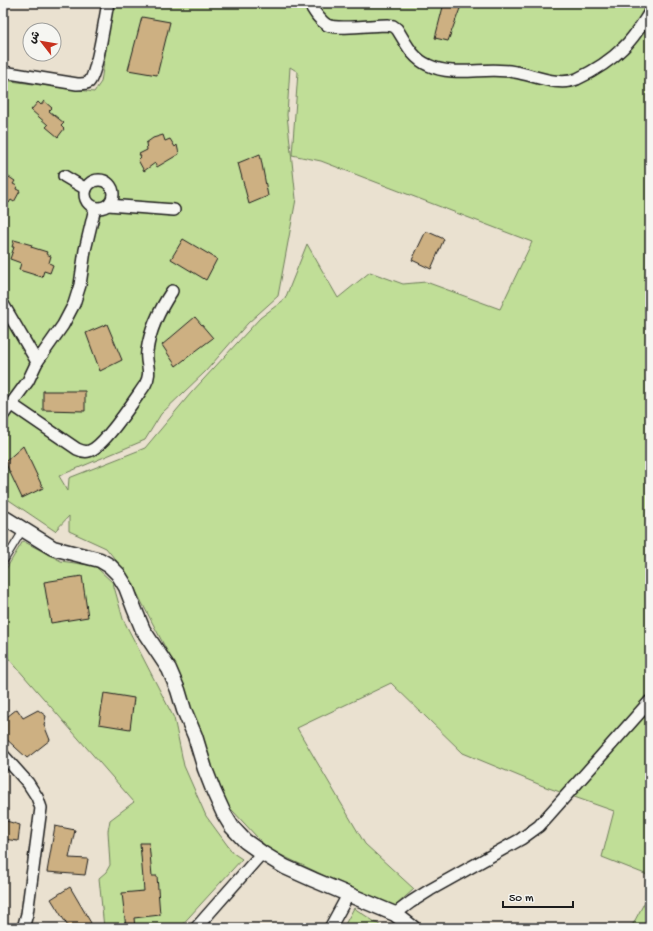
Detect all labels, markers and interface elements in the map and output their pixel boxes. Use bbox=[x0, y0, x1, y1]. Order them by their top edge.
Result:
north arrow bbox=[22, 22, 62, 62]
text: ش bbox=[27, 30, 43, 46]
scale bar bbox=[503, 883, 573, 909]
text: 50 m bbox=[509, 892, 534, 906]

